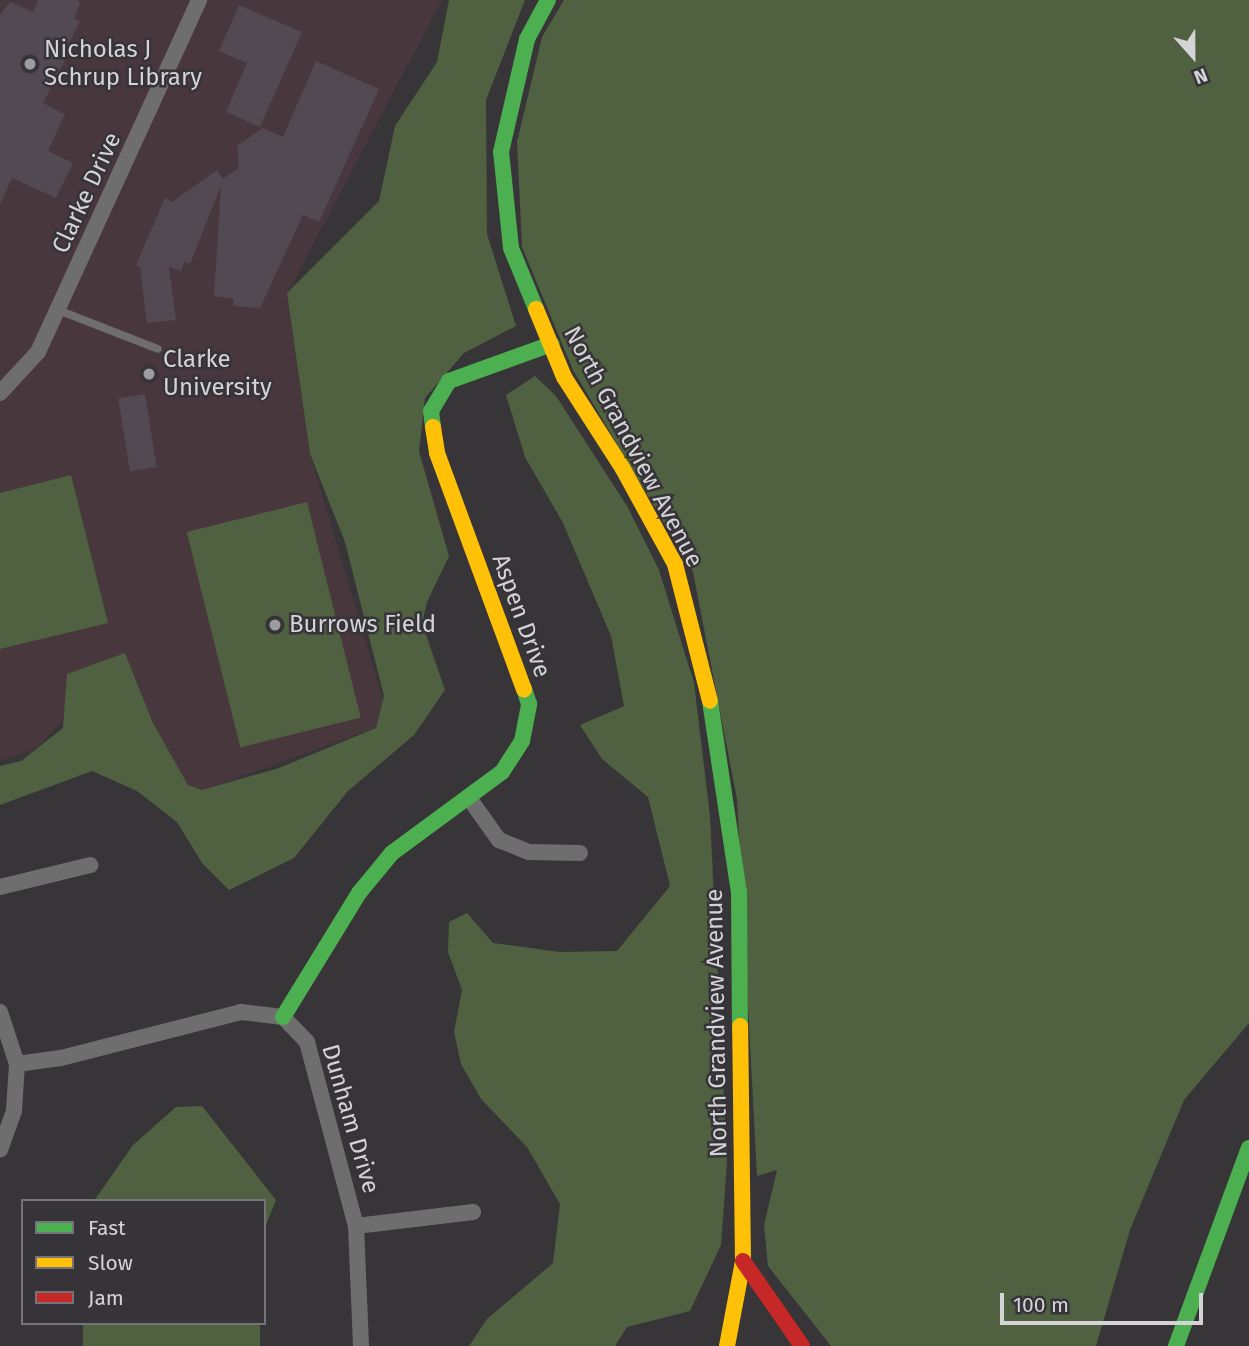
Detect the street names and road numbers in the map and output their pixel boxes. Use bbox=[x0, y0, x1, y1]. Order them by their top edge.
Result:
street label: Clarke Drive bbox=[46, 128, 128, 258]
street label: North Grandview Avenue bbox=[557, 322, 709, 572]
street label: Aspen Drive bbox=[485, 550, 557, 682]
street label: North Grandview Avenue bbox=[700, 888, 734, 1158]
street label: Dunham Drive bbox=[315, 1041, 385, 1197]

